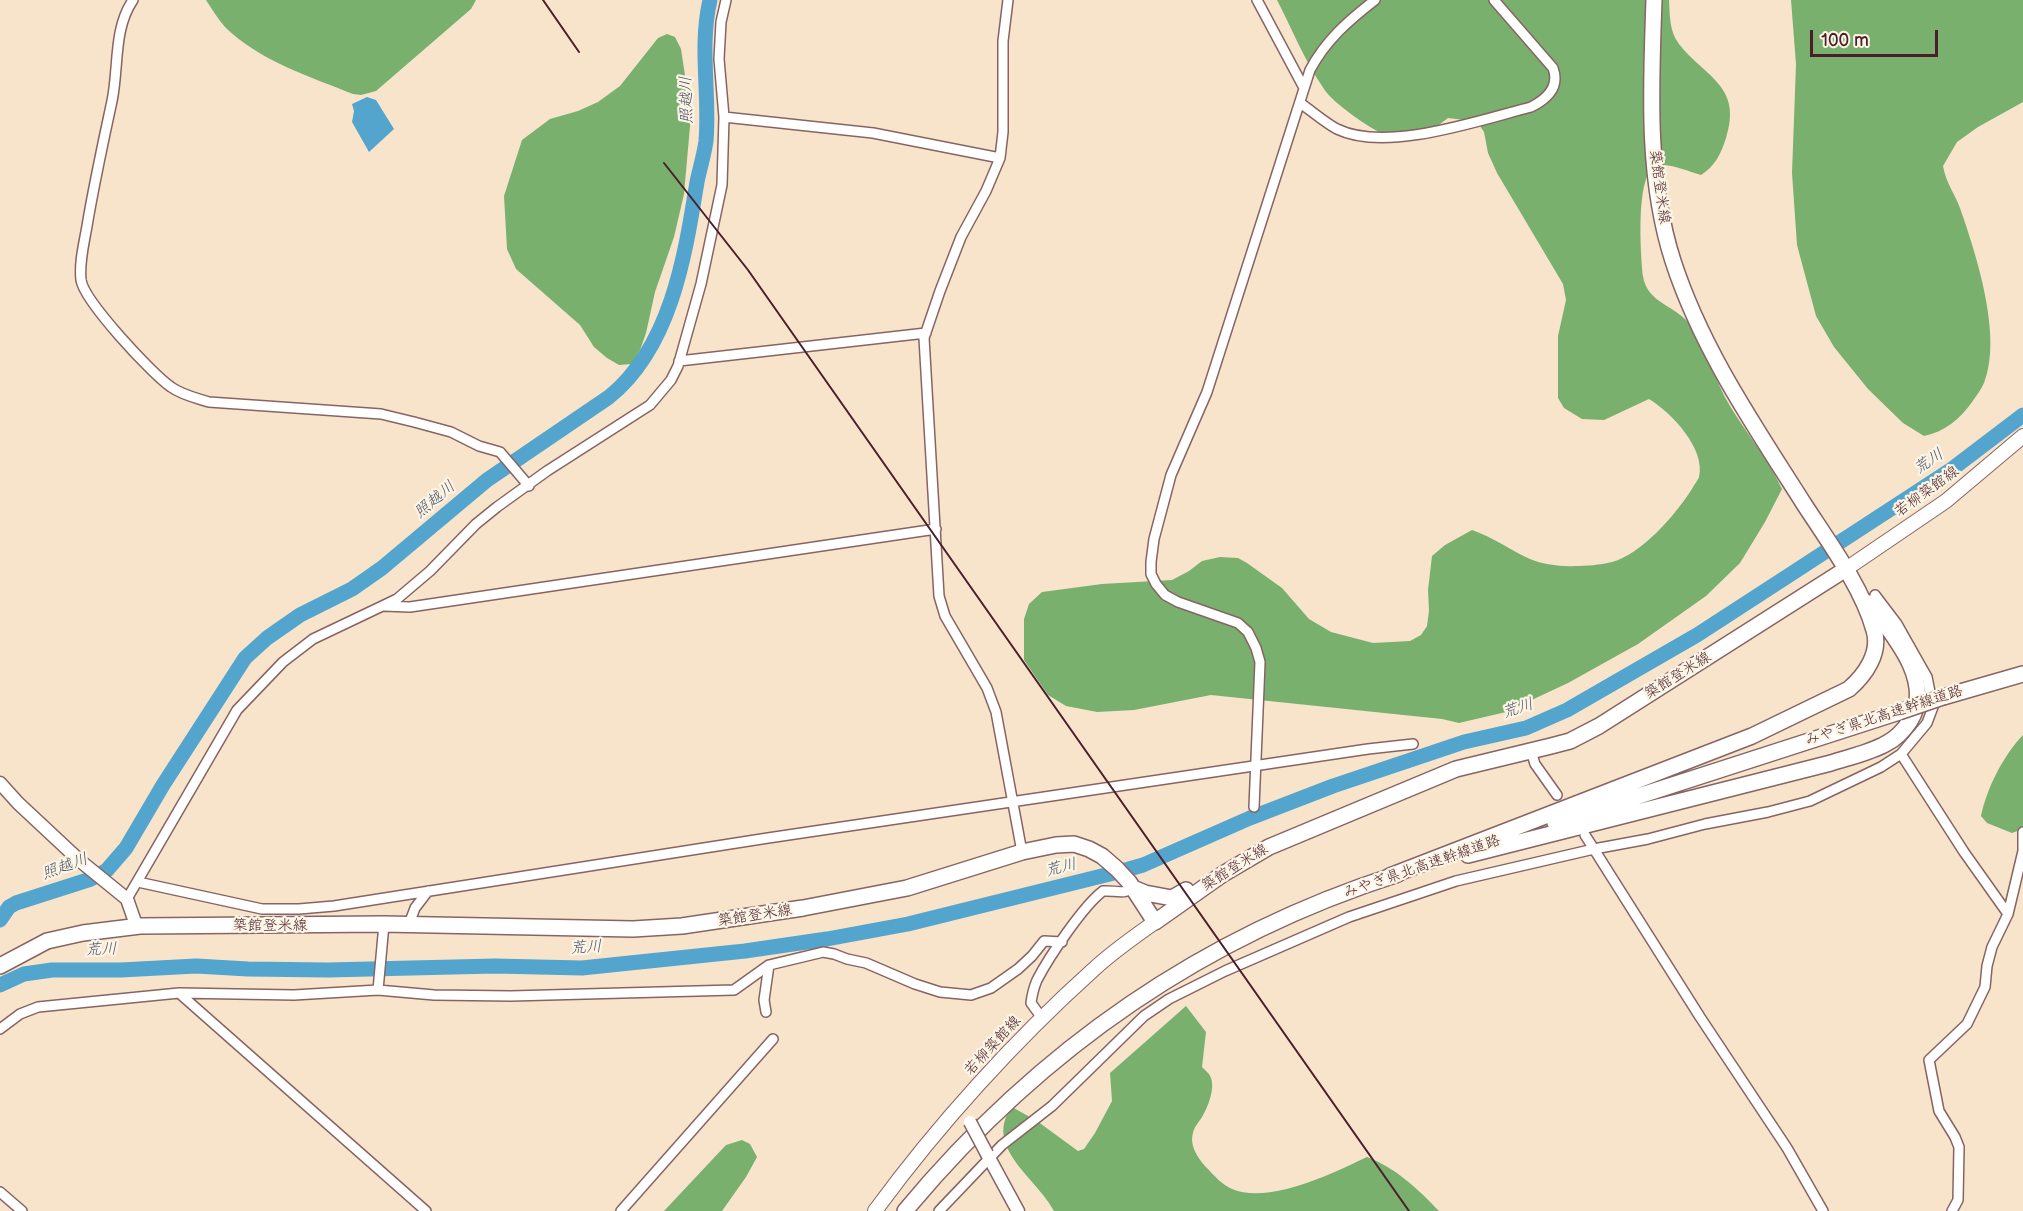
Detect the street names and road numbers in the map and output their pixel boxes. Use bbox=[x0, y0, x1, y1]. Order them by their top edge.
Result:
street label: 築館登米線 bbox=[1645, 149, 1673, 225]
street label: 若柳築館線 bbox=[1891, 463, 1963, 521]
street label: 築館登米線 bbox=[1641, 648, 1715, 704]
street label: みやぎ県北高速幹線道路 bbox=[1803, 682, 1965, 750]
street label: みやぎ県北高速幹線道路 bbox=[1341, 832, 1503, 902]
street label: 築館登米線 bbox=[1198, 840, 1272, 896]
street label: 築館登米線 bbox=[717, 901, 793, 931]
street label: 築館登米線 bbox=[233, 917, 307, 935]
street label: 若柳築館線 bbox=[961, 1012, 1025, 1080]

